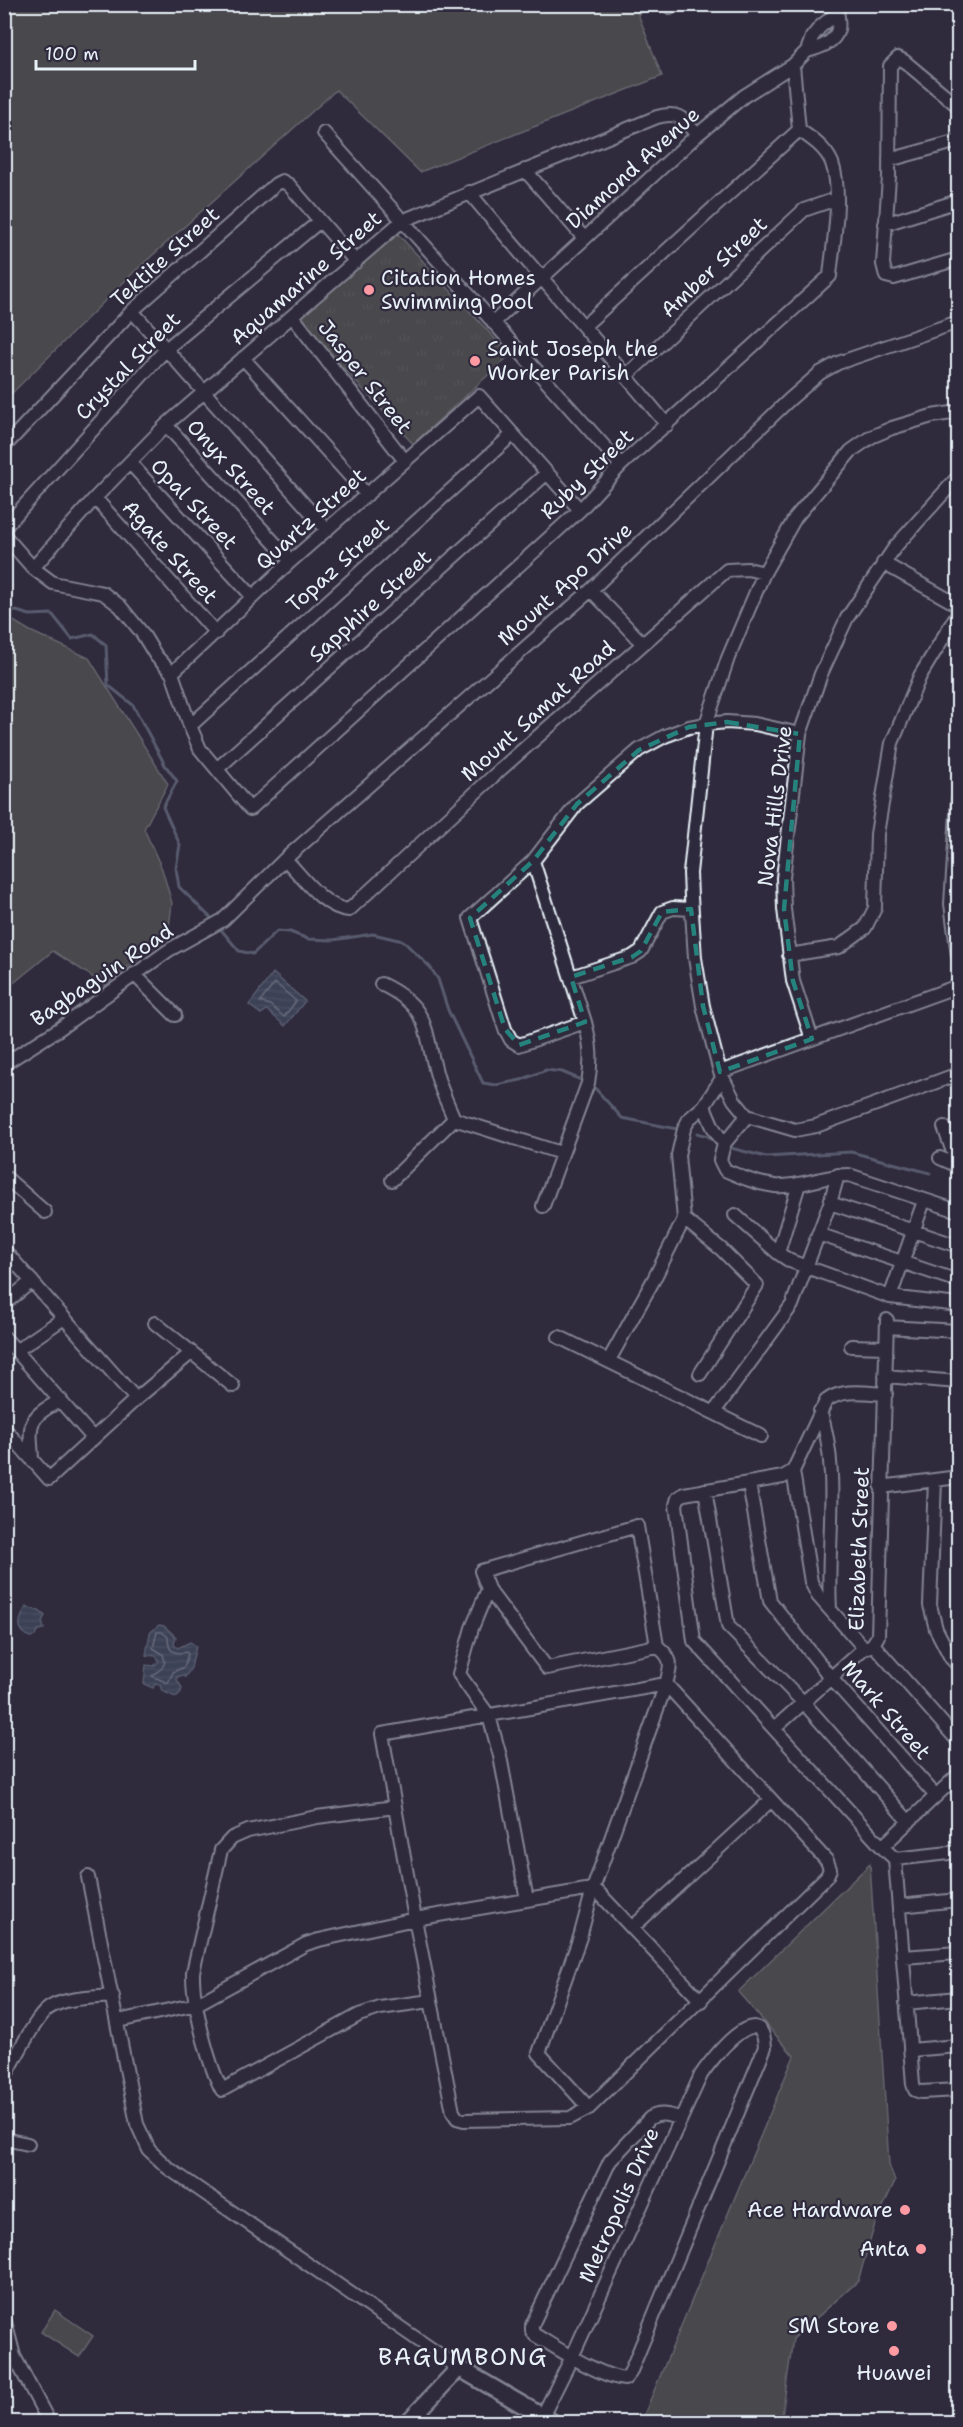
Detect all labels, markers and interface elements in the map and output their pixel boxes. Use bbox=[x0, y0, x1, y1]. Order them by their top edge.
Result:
scale bar bbox=[36, 33, 195, 71]
text: 100 m bbox=[45, 42, 99, 66]
street label: Diamond Avenue bbox=[560, 101, 706, 235]
street label: Tektite Street bbox=[105, 201, 225, 313]
street label: Aquamarine Street bbox=[224, 205, 388, 351]
street label: Amber Street bbox=[655, 210, 773, 324]
place label: Citation Homes Swimming Pool bbox=[381, 264, 536, 316]
marker: Citation Homes Swimming Pool bbox=[362, 283, 376, 297]
street label: Crystal Street bbox=[69, 306, 187, 426]
street label: Jasper Street bbox=[312, 314, 418, 440]
place label: Saint Joseph the Worker Parish bbox=[487, 335, 658, 387]
marker: Saint Joseph the Worker Parish bbox=[468, 354, 482, 368]
street label: Onyx Street bbox=[180, 413, 282, 521]
street label: Ruby Street bbox=[534, 422, 640, 526]
street label: Opal Street bbox=[144, 452, 244, 556]
street label: Quartz Street bbox=[250, 462, 372, 576]
street label: Agate Street bbox=[116, 494, 224, 610]
street label: Topaz Street bbox=[280, 511, 396, 619]
street label: Mount Apo Drive bbox=[492, 516, 638, 652]
street label: Sapphire Street bbox=[303, 543, 437, 669]
street label: Mount Samat Road bbox=[455, 634, 621, 788]
street label: Nova Hills Drive bbox=[751, 724, 799, 888]
street label: Bagbaguin Road bbox=[25, 917, 179, 1033]
street label: Elizabeth Street bbox=[842, 1466, 876, 1632]
street label: Mark Street bbox=[835, 1654, 937, 1766]
street label: Metropolis Drive bbox=[572, 2123, 666, 2287]
place label: Ace Hardware bbox=[747, 2196, 893, 2224]
marker: Ace Hardware bbox=[898, 2203, 912, 2217]
place label: Anta bbox=[860, 2235, 909, 2263]
marker: Anta bbox=[914, 2242, 928, 2256]
place label: SM Store bbox=[788, 2312, 880, 2340]
marker: SM Store bbox=[885, 2319, 899, 2333]
district label: BAGUMBONG bbox=[378, 2341, 548, 2373]
marker: Huawei bbox=[887, 2344, 901, 2358]
place label: Huawei bbox=[856, 2359, 932, 2387]

